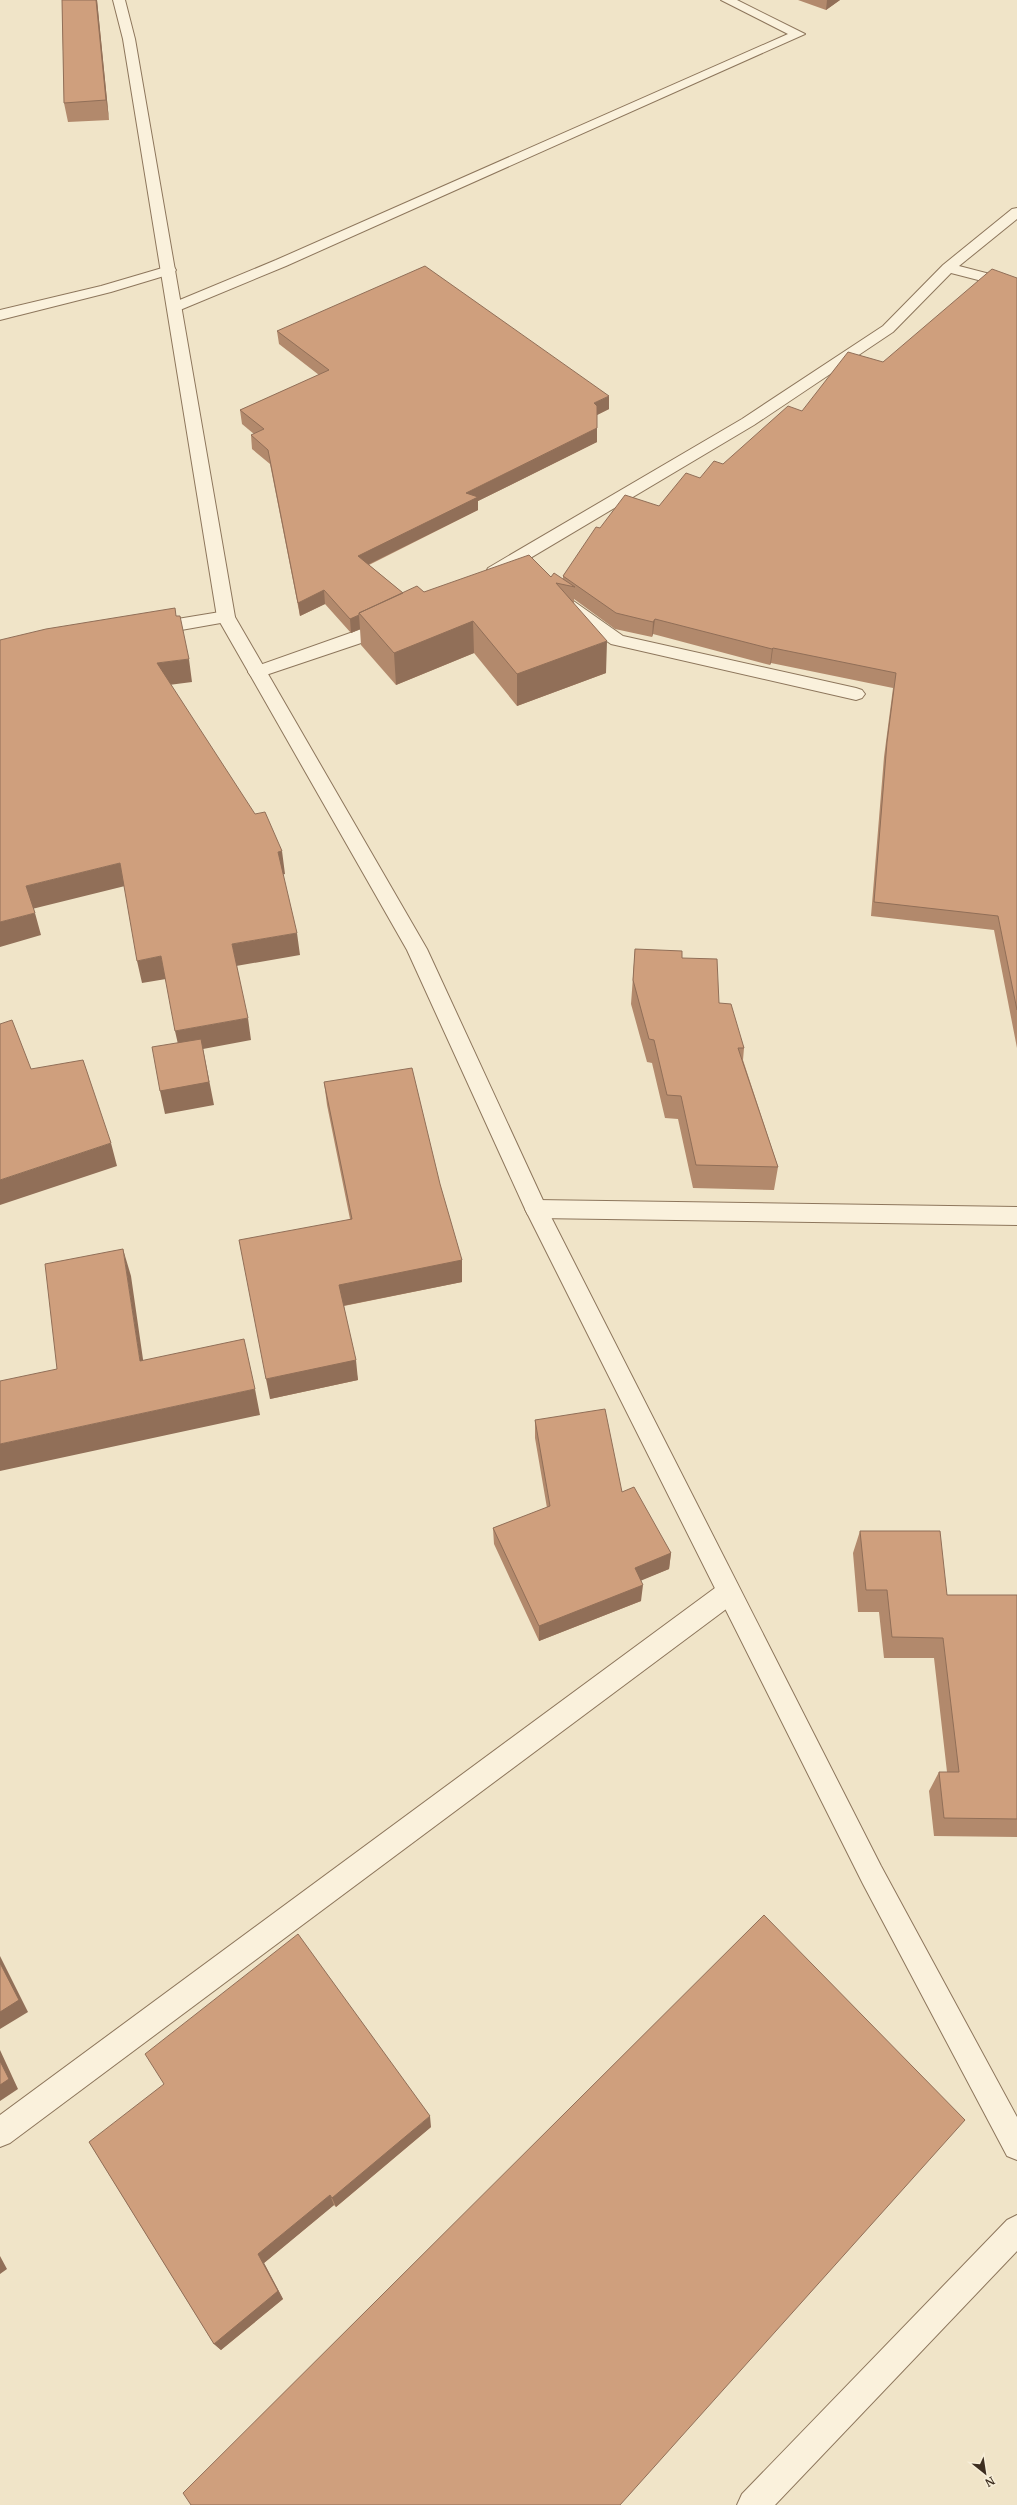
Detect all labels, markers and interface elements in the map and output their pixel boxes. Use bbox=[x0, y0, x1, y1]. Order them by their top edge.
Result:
north arrow bbox=[965, 2453, 1005, 2493]
text: N bbox=[982, 2473, 997, 2490]

